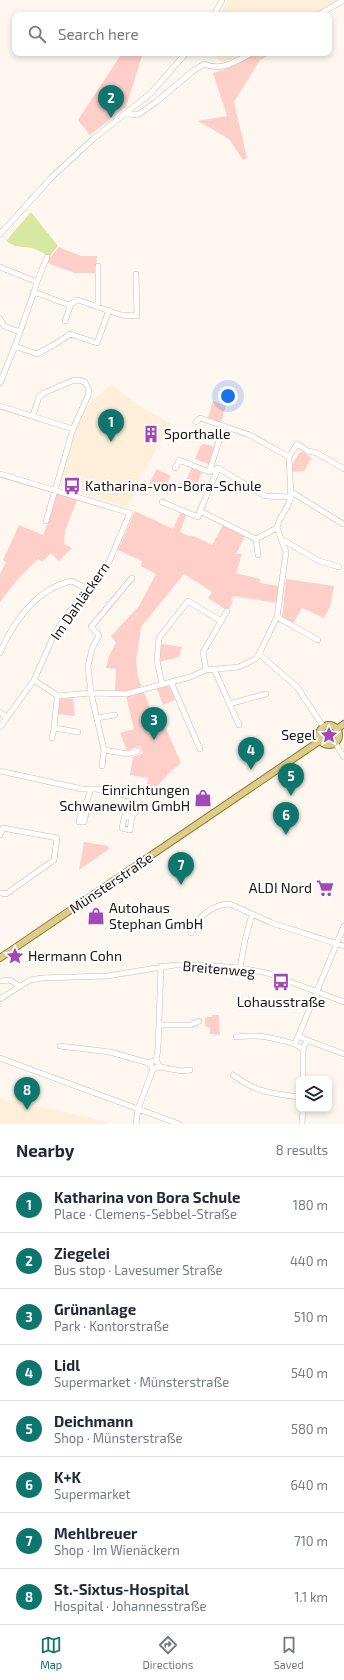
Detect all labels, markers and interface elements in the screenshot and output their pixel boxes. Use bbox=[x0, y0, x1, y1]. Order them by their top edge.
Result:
search box bbox=[12, 12, 332, 56]
icon: search bbox=[26, 23, 48, 45]
text: Search here bbox=[58, 25, 139, 43]
pin: 2 bbox=[98, 85, 124, 118]
your location bbox=[218, 386, 238, 406]
pin: 1 bbox=[98, 409, 124, 442]
building icon: Sporthalle bbox=[141, 424, 161, 444]
place label: Sporthalle bbox=[164, 425, 231, 442]
bus stop icon: Katharina-von-Bora-Schule bbox=[62, 476, 82, 496]
place label: Katharina-von-Bora-Schule bbox=[85, 477, 262, 494]
street label: Im Dahläckern bbox=[47, 559, 113, 643]
pin: 3 bbox=[141, 707, 167, 740]
place icon: Segel bbox=[319, 725, 339, 745]
place label: Segel bbox=[281, 726, 317, 743]
pin: 4 bbox=[238, 737, 264, 770]
pin: 5 bbox=[278, 763, 304, 796]
place label: Einrichtungen Schwanewilm GmbH bbox=[59, 781, 190, 814]
shop icon: Einrichtungen Schwanewilm GmbH bbox=[193, 788, 213, 808]
pin: 6 bbox=[273, 802, 299, 835]
street label: Münsterstraße bbox=[66, 849, 156, 917]
pin: 7 bbox=[168, 852, 194, 885]
supermarket icon: ALDI Nord bbox=[315, 878, 335, 898]
place label: ALDI Nord bbox=[249, 879, 312, 896]
place label: Autohaus Stephan GmbH bbox=[109, 899, 203, 932]
shop icon: Autohaus Stephan GmbH bbox=[86, 906, 106, 926]
place icon: Hermann Cohn bbox=[5, 946, 25, 966]
place label: Hermann Cohn bbox=[28, 947, 122, 964]
street label: Breitenweg bbox=[182, 957, 256, 980]
bus stop icon: Lohausstraße bbox=[271, 972, 291, 992]
place label: Lohausstraße bbox=[237, 993, 325, 1010]
map controls bbox=[296, 1076, 332, 1112]
button: layers bbox=[296, 1076, 332, 1112]
pin: 8 bbox=[14, 1077, 40, 1110]
text: Nearby bbox=[16, 1140, 74, 1160]
text: 8 results bbox=[276, 1142, 328, 1158]
text: Katharina von Bora Schule bbox=[54, 1188, 241, 1206]
text: 1 bbox=[26, 1197, 32, 1213]
text: 180 m bbox=[293, 1197, 328, 1213]
text: Place · Clemens-Sebbel-Straße bbox=[54, 1206, 237, 1222]
text: Ziegelei bbox=[54, 1244, 110, 1262]
text: 2 bbox=[25, 1253, 33, 1269]
text: 440 m bbox=[290, 1253, 328, 1269]
text: Bus stop · Lavesumer Straße bbox=[54, 1262, 222, 1278]
text: Grünanlage bbox=[54, 1300, 136, 1318]
text: 3 bbox=[25, 1309, 33, 1325]
text: 510 m bbox=[294, 1309, 328, 1325]
text: Park · Kontorstraße bbox=[54, 1318, 169, 1334]
text: Lidl bbox=[54, 1356, 80, 1374]
text: 4 bbox=[25, 1365, 33, 1381]
text: 540 m bbox=[291, 1365, 328, 1381]
text: Supermarket · Münsterstraße bbox=[54, 1374, 229, 1390]
text: Deichmann bbox=[54, 1412, 133, 1430]
text: 5 bbox=[25, 1421, 33, 1437]
text: 580 m bbox=[291, 1421, 328, 1437]
text: Shop · Münsterstraße bbox=[54, 1430, 182, 1446]
text: K+K bbox=[54, 1468, 81, 1486]
text: 6 bbox=[25, 1477, 33, 1493]
text: 640 m bbox=[290, 1477, 328, 1493]
text: Supermarket bbox=[54, 1486, 131, 1502]
text: Mehlbreuer bbox=[54, 1524, 138, 1542]
text: 7 bbox=[26, 1533, 32, 1549]
text: 710 m bbox=[294, 1533, 328, 1549]
text: Shop · Im Wienäckern bbox=[54, 1542, 180, 1558]
text: St.-Sixtus-Hospital bbox=[54, 1580, 189, 1598]
text: 8 bbox=[25, 1589, 33, 1605]
text: 1.1 km bbox=[294, 1589, 328, 1605]
text: Hospital · Johannesstraße bbox=[54, 1598, 207, 1614]
tab: Map bbox=[40, 1634, 62, 1671]
tab: Directions bbox=[143, 1634, 193, 1671]
tab: Saved bbox=[274, 1634, 304, 1671]

